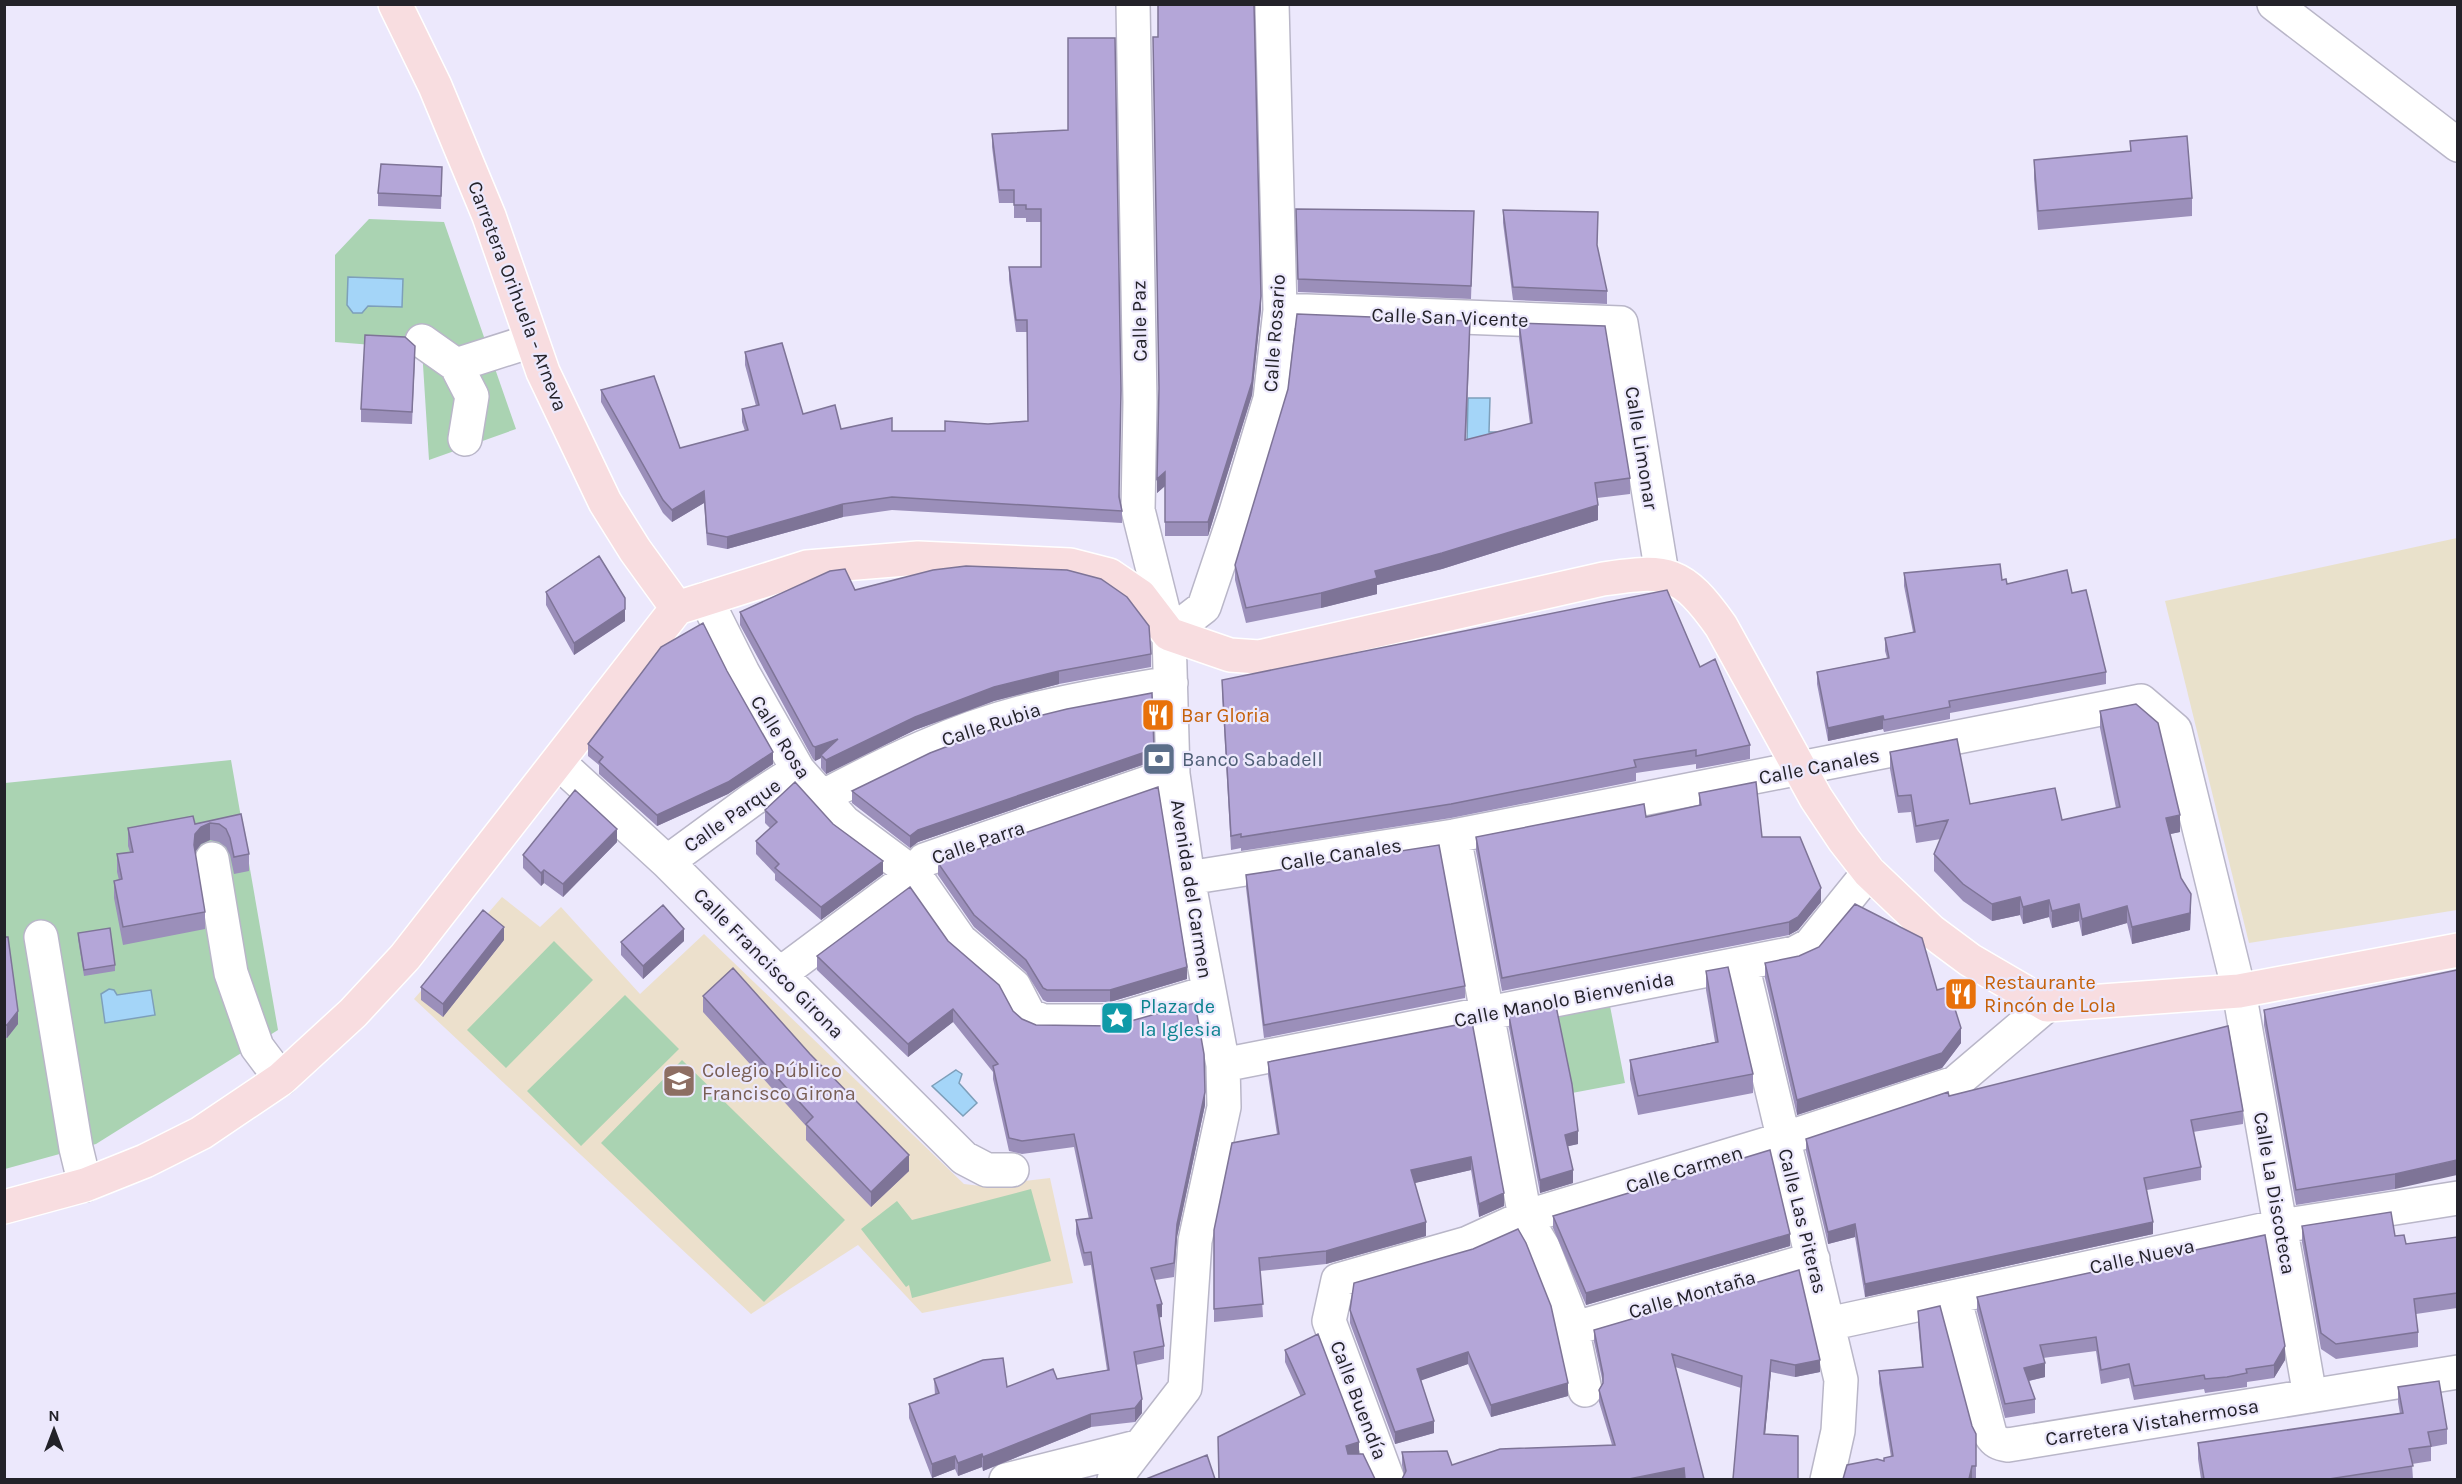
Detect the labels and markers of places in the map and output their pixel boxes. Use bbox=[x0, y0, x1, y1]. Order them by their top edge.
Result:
restaurant icon: Bar Gloria bbox=[1140, 697, 1176, 733]
place label: Bar Gloria bbox=[1181, 704, 1270, 727]
bank icon: Banco Sabadell bbox=[1141, 741, 1177, 777]
place label: Banco Sabadell bbox=[1182, 748, 1323, 771]
place label: Restaurante Rincón de Lola bbox=[1984, 971, 2116, 1017]
restaurant icon: Restaurante Rincón de Lola bbox=[1943, 976, 1979, 1012]
place label: Plaza de la Iglesia bbox=[1140, 995, 1222, 1041]
place icon: Plaza de la Iglesia bbox=[1099, 1000, 1135, 1036]
place label: Colegio Público Francisco Girona bbox=[702, 1059, 856, 1105]
school or university icon: Colegio Público Francisco Girona bbox=[661, 1063, 697, 1099]

